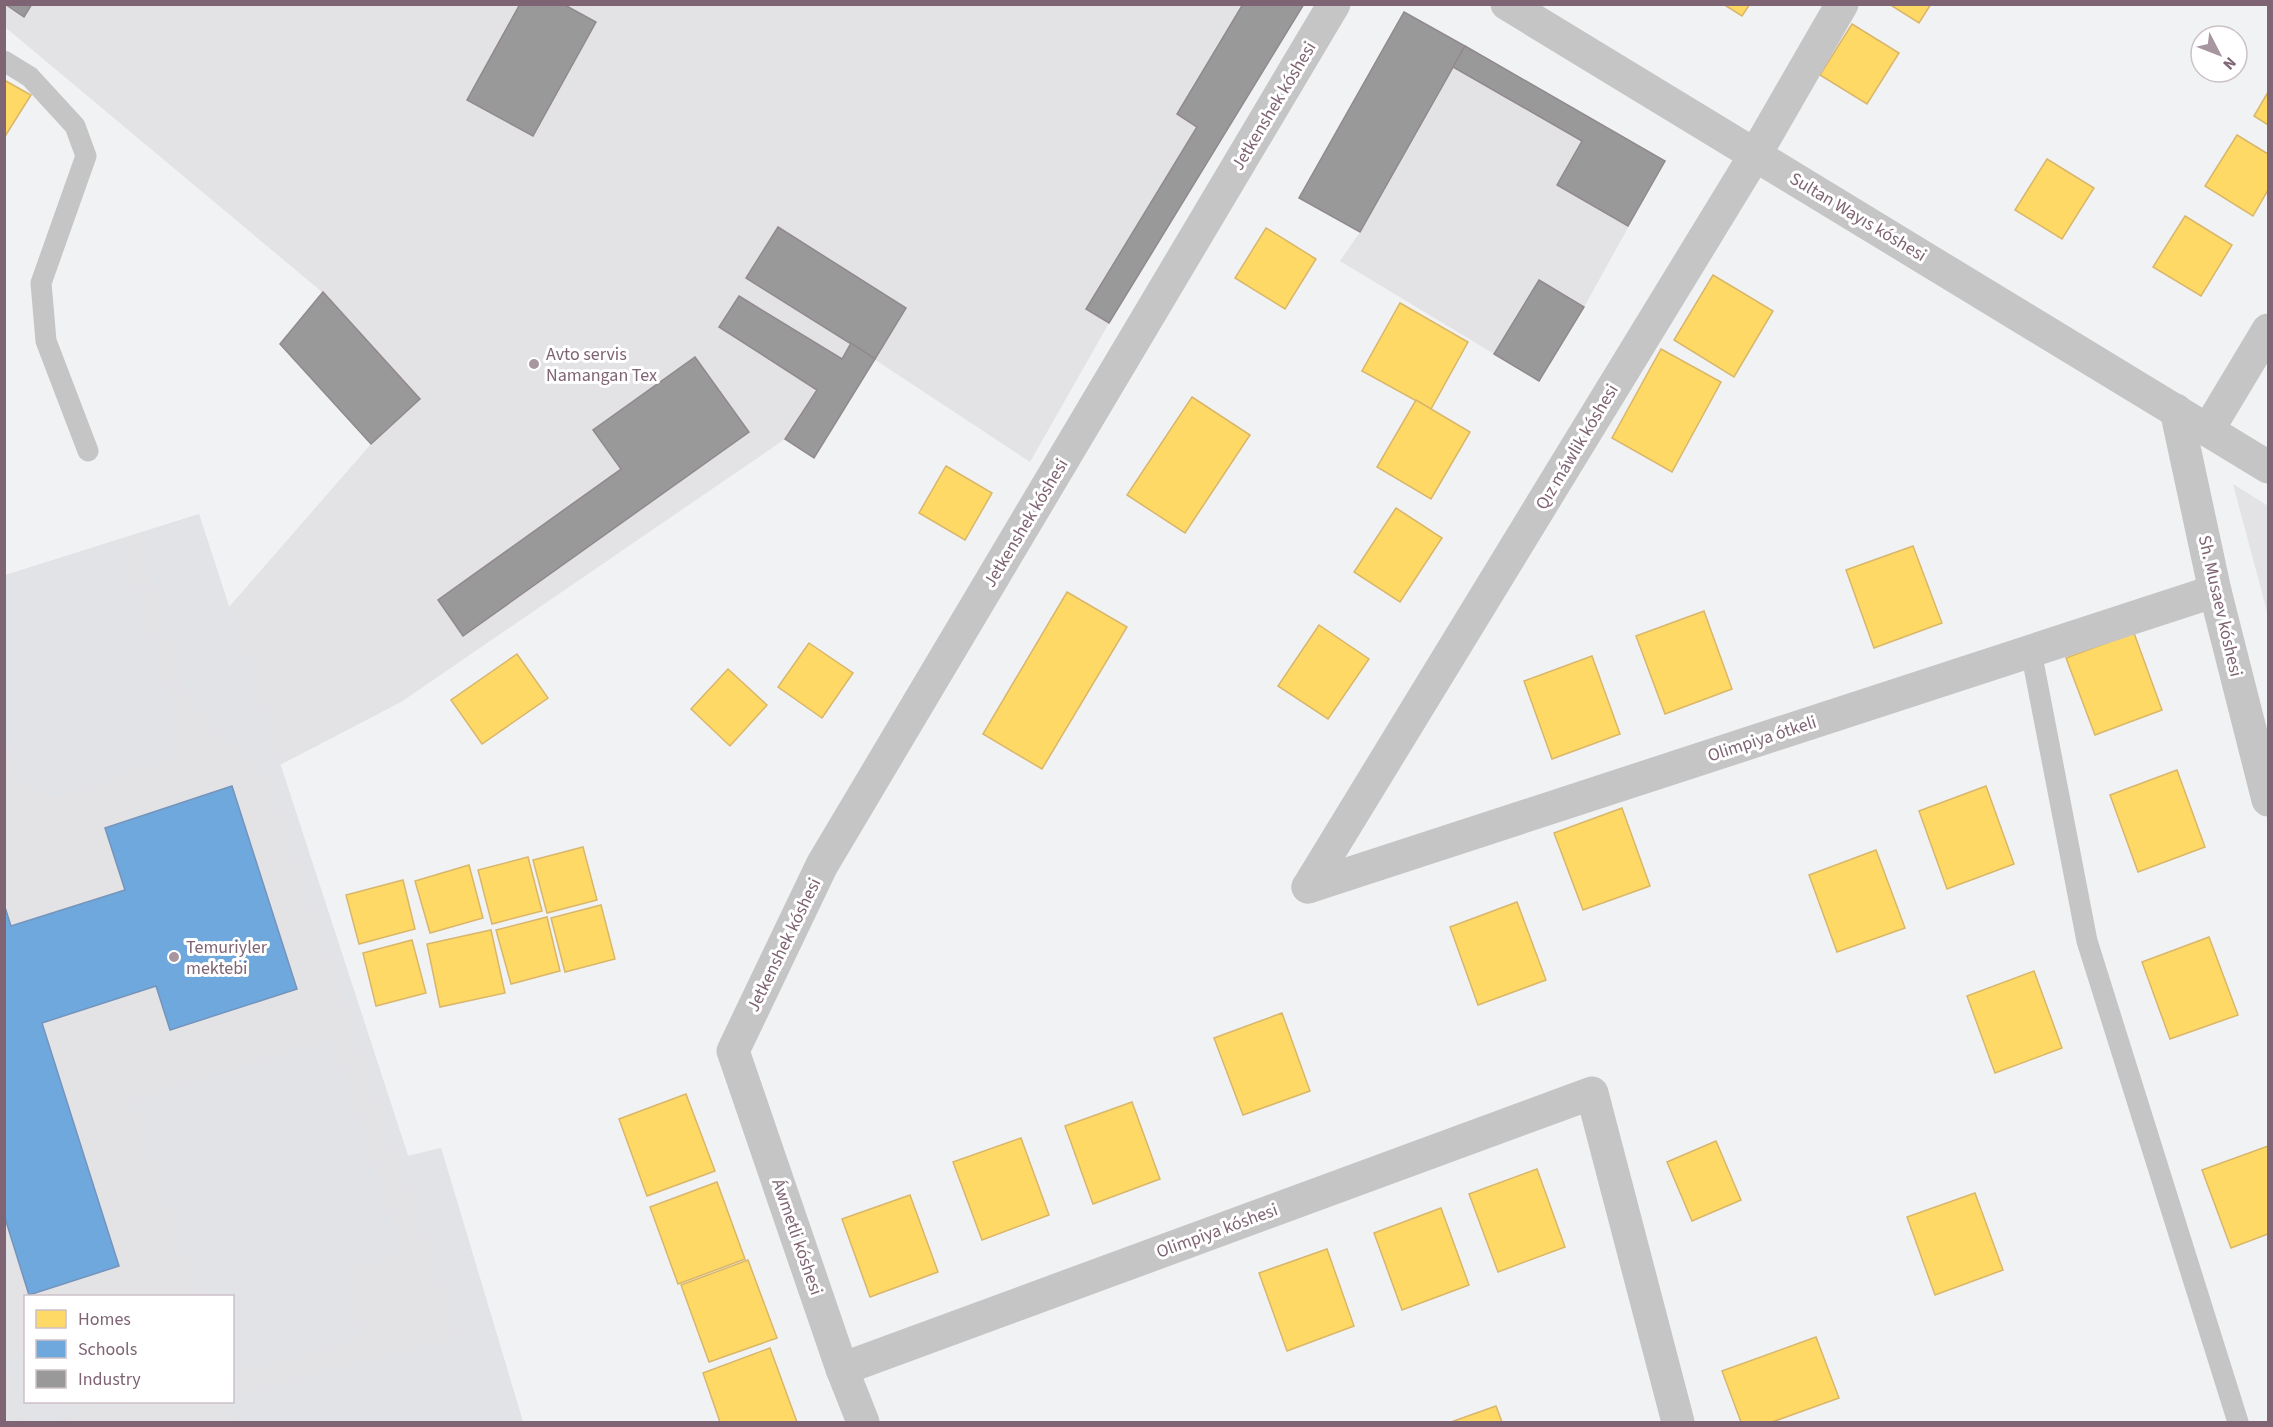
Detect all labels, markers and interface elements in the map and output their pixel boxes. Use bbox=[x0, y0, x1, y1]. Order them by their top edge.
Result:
north arrow bbox=[2189, 24, 2249, 84]
street label: Jetkenshek kóshesi bbox=[1226, 37, 1322, 175]
text: N bbox=[2218, 52, 2241, 75]
street label: Sultan Wayıs kóshesi bbox=[1785, 166, 1931, 268]
place label: Avto servis Namangan Tex bbox=[546, 342, 657, 388]
marker: Avto servis Namangan Tex bbox=[527, 357, 541, 371]
street label: Qız máwlik kóshesi bbox=[1530, 379, 1624, 515]
street label: Jetkenshek kóshesi bbox=[978, 454, 1074, 592]
street label: Sh. Musaev kóshesi bbox=[2192, 533, 2248, 679]
street label: Olimpiya ótkeli bbox=[1704, 710, 1820, 768]
street label: Jetkenshek kóshesi bbox=[741, 874, 827, 1016]
place label: Temuriyler mektebi bbox=[186, 935, 268, 981]
marker: Temuriyler mektebi bbox=[167, 950, 181, 964]
street label: Áwmetli kóshesi bbox=[765, 1175, 829, 1299]
street label: Olimpiya kóshesi bbox=[1153, 1197, 1281, 1265]
legend bbox=[24, 1295, 234, 1403]
text: Homes bbox=[78, 1307, 131, 1332]
text: Schools bbox=[78, 1337, 137, 1362]
text: Industry bbox=[78, 1367, 141, 1392]

